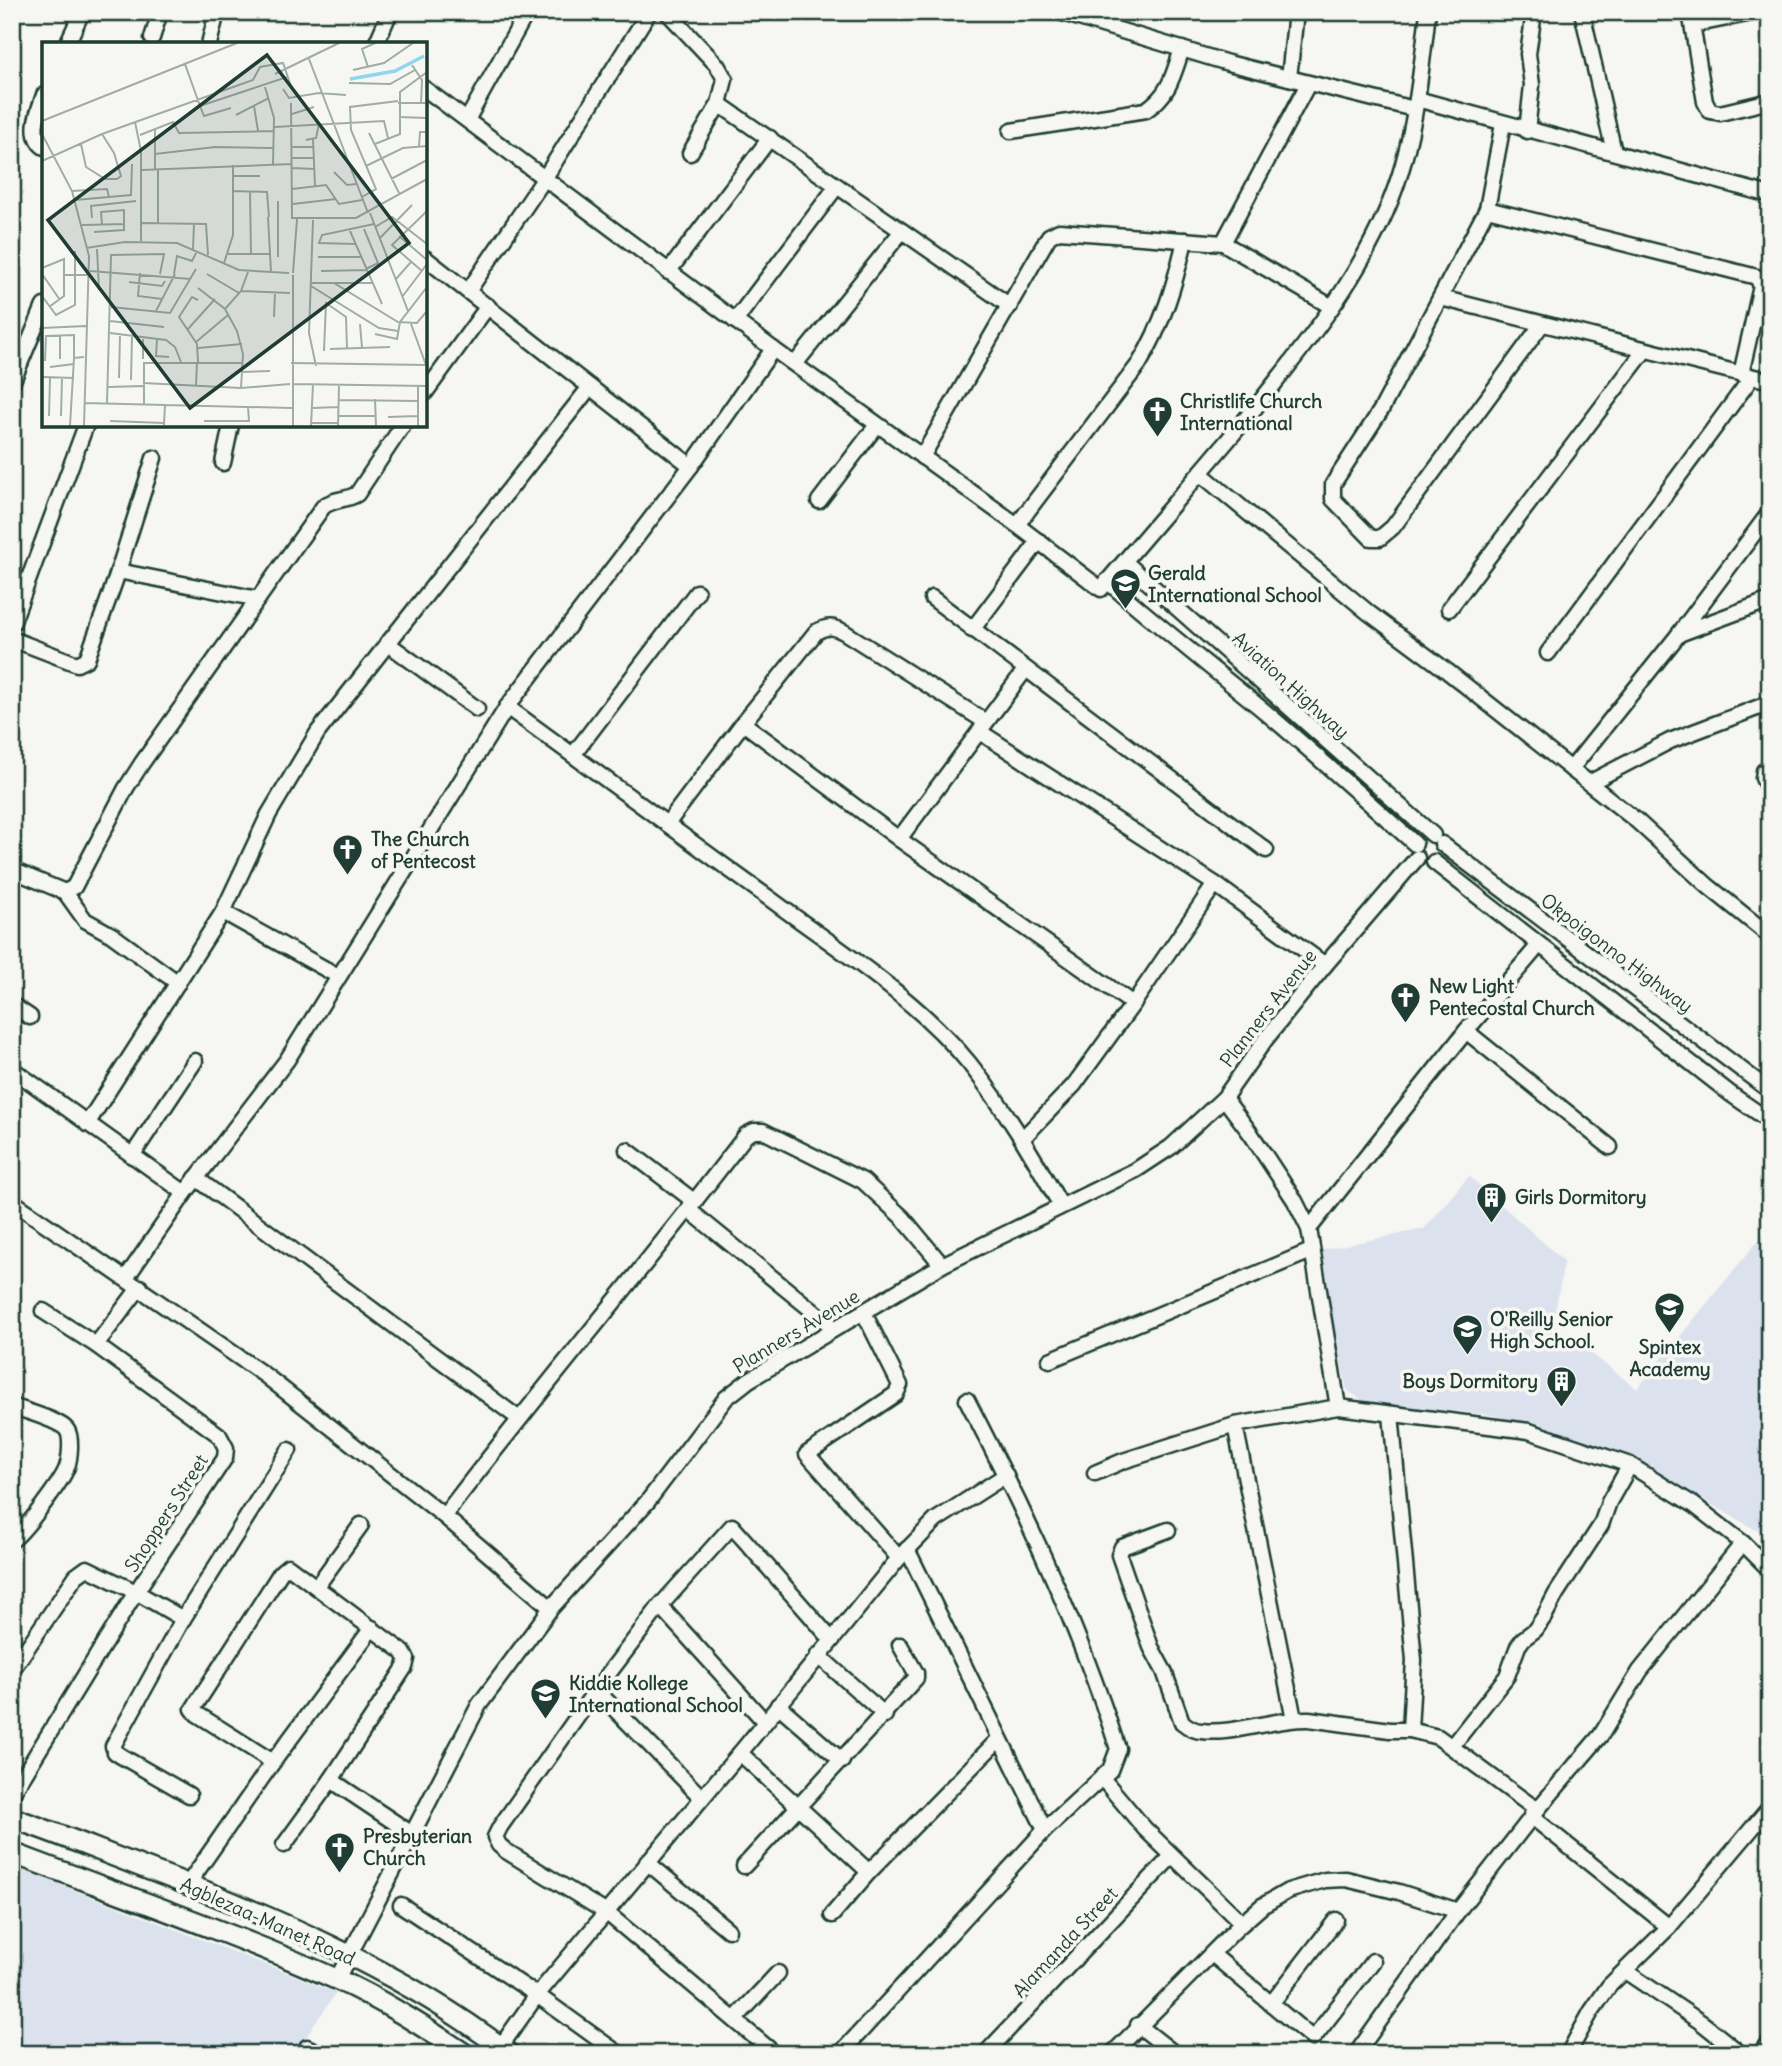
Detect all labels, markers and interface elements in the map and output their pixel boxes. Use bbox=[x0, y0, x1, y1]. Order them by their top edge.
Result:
inset map bbox=[42, 42, 427, 427]
place label: Christlife Church International bbox=[1180, 389, 1322, 435]
church icon: Christlife Church International bbox=[1140, 395, 1174, 439]
place label: Gerald International School bbox=[1148, 561, 1322, 607]
school or university icon: Gerald International School bbox=[1108, 567, 1142, 611]
street label: Aviation Highway bbox=[1228, 626, 1354, 744]
place label: The Church of Pentecost bbox=[371, 827, 476, 873]
church icon: The Church of Pentecost bbox=[331, 833, 365, 877]
street label: Okpoigonno Highway bbox=[1536, 888, 1698, 1018]
street label: Planners Avenue bbox=[1214, 944, 1322, 1072]
place label: New Light Pentecostal Church bbox=[1429, 974, 1595, 1020]
church icon: New Light Pentecostal Church bbox=[1389, 980, 1423, 1024]
building icon: Girls Dormitory bbox=[1475, 1180, 1509, 1224]
place label: Girls Dormitory bbox=[1515, 1185, 1647, 1209]
street label: Planners Avenue bbox=[728, 1284, 864, 1378]
school or university icon: Spintex Academy bbox=[1653, 1291, 1687, 1335]
place label: O'Reilly Senior High School. bbox=[1490, 1307, 1613, 1353]
school or university icon: O'Reilly Senior High School. bbox=[1450, 1313, 1484, 1357]
place label: Spintex Academy bbox=[1629, 1335, 1711, 1381]
building icon: Boys Dormitory bbox=[1544, 1364, 1578, 1408]
place label: Boys Dormitory bbox=[1402, 1369, 1538, 1393]
street label: Shoppers Street bbox=[119, 1450, 213, 1576]
place label: Kiddie Kollege International School bbox=[569, 1671, 743, 1717]
school or university icon: Kiddie Kollege International School bbox=[529, 1677, 563, 1721]
place label: Presbyterian Church bbox=[363, 1824, 472, 1870]
church icon: Presbyterian Church bbox=[323, 1830, 357, 1874]
street label: Agblezaa-Manet Road bbox=[177, 1872, 359, 1970]
street label: Alamanda Street bbox=[1007, 1881, 1123, 2003]

